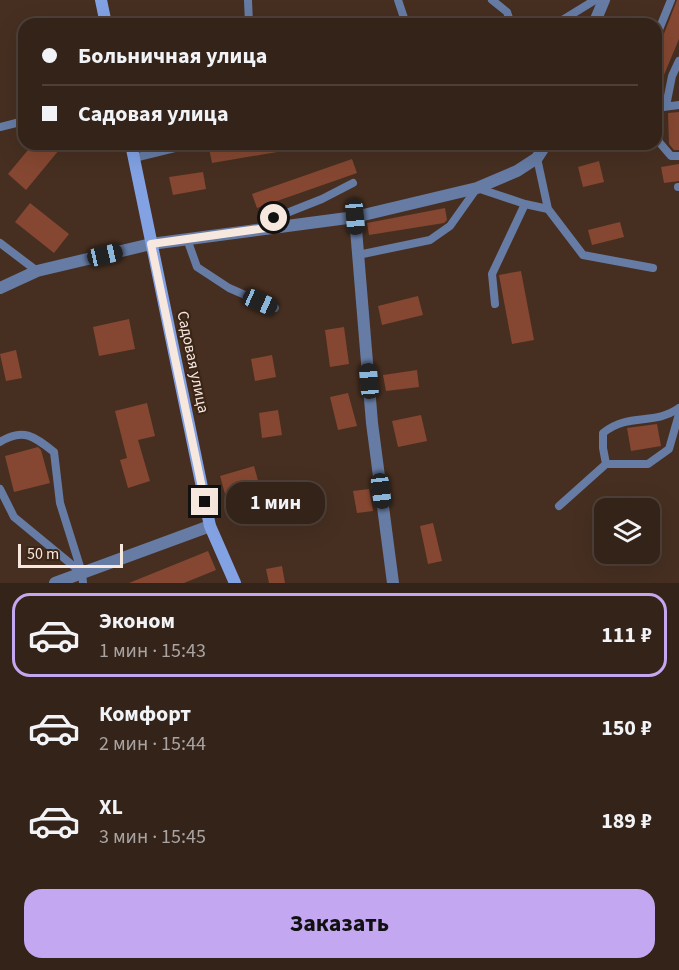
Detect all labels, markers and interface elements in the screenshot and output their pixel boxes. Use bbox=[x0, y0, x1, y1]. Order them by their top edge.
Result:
text: Больничная улица bbox=[78, 40, 267, 72]
text: Садовая улица bbox=[78, 98, 228, 130]
car bbox=[344, 198, 366, 236]
route start bbox=[260, 204, 287, 231]
car bbox=[85, 242, 125, 268]
car bbox=[240, 286, 280, 318]
street label: Садовая улица bbox=[171, 309, 215, 415]
car bbox=[358, 362, 380, 400]
car bbox=[370, 472, 392, 510]
callout: 1 мин bbox=[226, 481, 325, 523]
route end bbox=[191, 488, 218, 515]
text: 1 мин bbox=[250, 489, 301, 517]
map controls bbox=[594, 498, 660, 564]
button: layers bbox=[594, 498, 660, 564]
scale bar bbox=[18, 541, 123, 568]
text: 50 m bbox=[27, 543, 59, 565]
text: Эконом bbox=[99, 605, 175, 637]
icon: car bbox=[27, 608, 81, 662]
text: 111 ₽ bbox=[601, 619, 652, 651]
text: 1 мин · 15:43 bbox=[99, 637, 206, 665]
text: Комфорт bbox=[99, 698, 191, 730]
icon: car bbox=[27, 701, 81, 755]
text: 150 ₽ bbox=[601, 712, 652, 744]
text: 2 мин · 15:44 bbox=[99, 730, 206, 758]
text: XL bbox=[99, 791, 123, 823]
icon: car bbox=[27, 794, 81, 848]
text: 189 ₽ bbox=[601, 805, 652, 837]
text: 3 мин · 15:45 bbox=[99, 823, 206, 851]
button: Заказать bbox=[24, 889, 655, 958]

